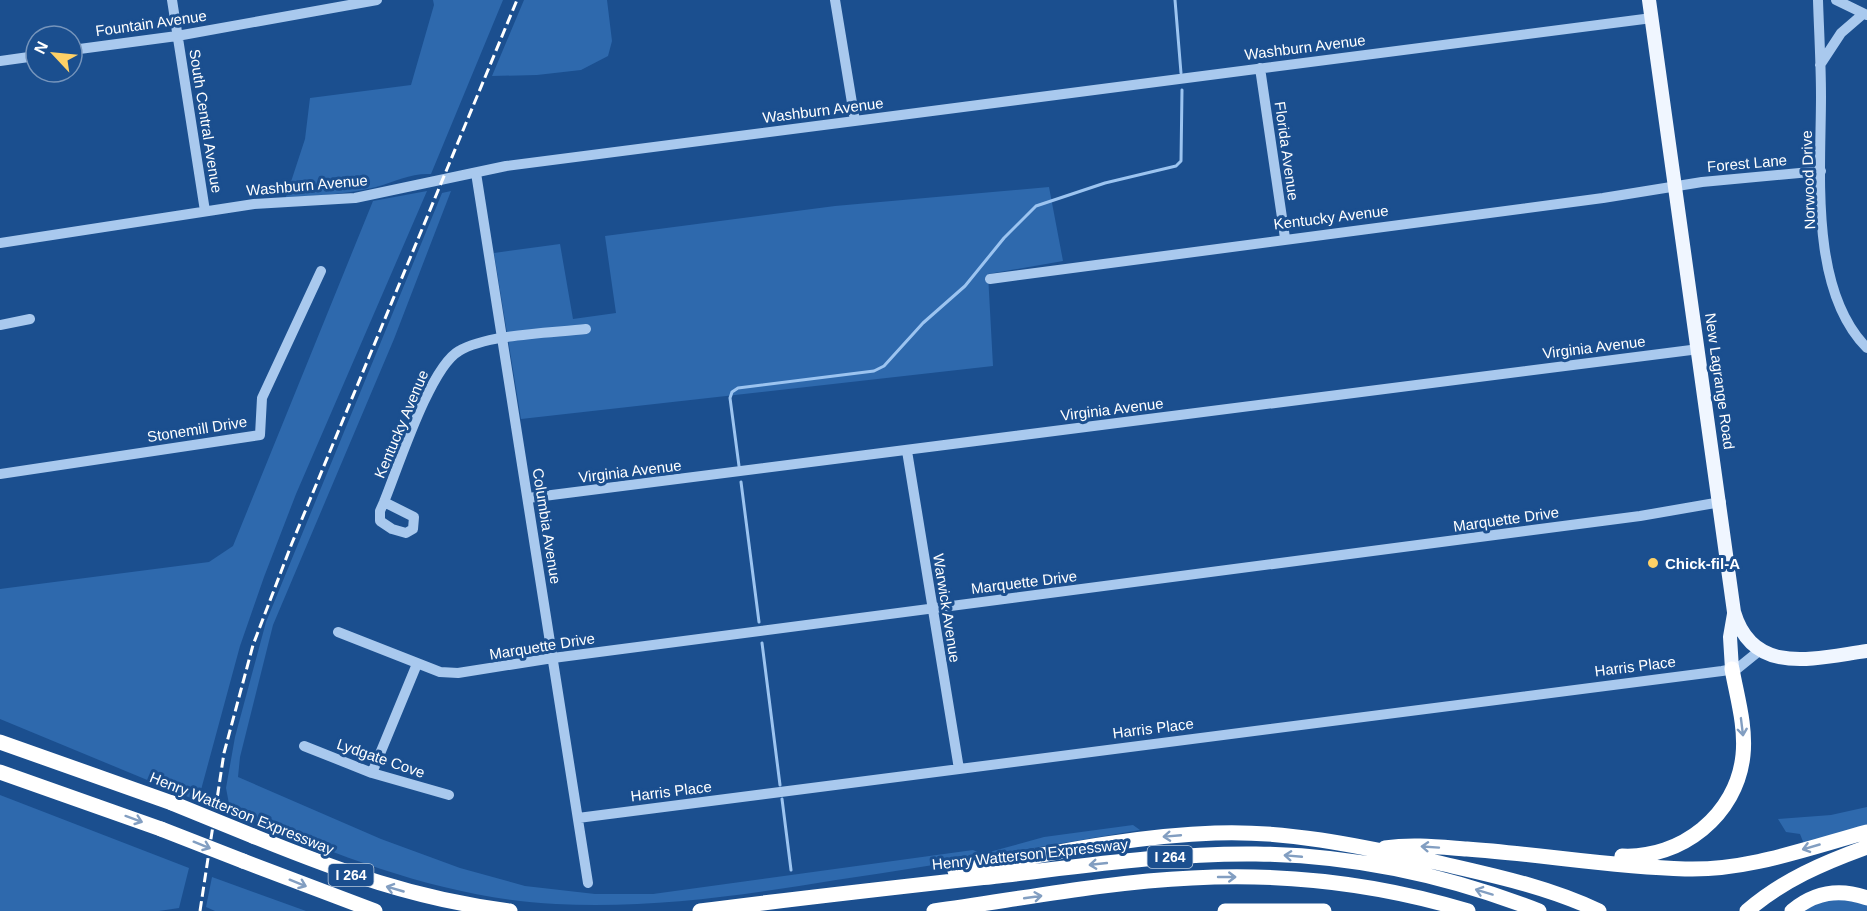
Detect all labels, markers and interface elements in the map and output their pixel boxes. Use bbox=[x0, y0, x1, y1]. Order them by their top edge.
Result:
street label: Fountain Avenue bbox=[94, 7, 208, 39]
north arrow bbox=[24, 24, 84, 84]
street label: Washburn Avenue bbox=[1244, 31, 1366, 63]
text: N bbox=[31, 39, 51, 57]
street label: South Central Avenue bbox=[186, 48, 226, 194]
street label: Washburn Avenue bbox=[762, 94, 884, 126]
street label: Florida Avenue bbox=[1272, 100, 1302, 202]
street label: Norwood Drive bbox=[1798, 130, 1818, 230]
street label: Forest Lane bbox=[1706, 151, 1788, 175]
street label: Washburn Avenue bbox=[246, 171, 368, 199]
street label: Kentucky Avenue bbox=[1273, 202, 1389, 232]
street label: New Lagrange Road bbox=[1702, 312, 1738, 450]
street label: Virginia Avenue bbox=[1541, 332, 1647, 362]
street label: Kentucky Avenue bbox=[371, 367, 431, 481]
street label: Virginia Avenue bbox=[1059, 394, 1165, 424]
street label: Stonemill Drive bbox=[146, 413, 248, 445]
street label: Virginia Avenue bbox=[577, 456, 683, 486]
street label: Columbia Avenue bbox=[529, 467, 565, 585]
street label: Marquette Drive bbox=[1452, 503, 1560, 535]
street label: Warwick Avenue bbox=[930, 552, 964, 664]
place label: Chick-fil-A bbox=[1665, 555, 1740, 572]
marker: Chick-fil-A bbox=[1646, 556, 1660, 570]
street label: Marquette Drive bbox=[970, 567, 1078, 597]
street label: Marquette Drive bbox=[488, 629, 596, 663]
street label: Harris Place bbox=[1593, 653, 1677, 679]
street label: Harris Place bbox=[1111, 715, 1195, 741]
one-way arrow bbox=[1737, 716, 1748, 736]
street label: Lydgate Cove bbox=[335, 735, 427, 781]
street label: Henry Watterson Expressway bbox=[147, 768, 337, 858]
street label: Harris Place bbox=[629, 778, 713, 804]
one-way arrow bbox=[124, 815, 143, 826]
one-way arrow bbox=[1162, 831, 1182, 842]
street label: Henry Watterson Expressway bbox=[931, 835, 1129, 873]
one-way arrow bbox=[193, 840, 211, 851]
one-way arrow bbox=[1421, 841, 1441, 852]
one-way arrow bbox=[1801, 842, 1820, 853]
road number: I 264 bbox=[1148, 846, 1192, 868]
one-way arrow bbox=[1283, 850, 1303, 861]
one-way arrow bbox=[1089, 859, 1108, 870]
road number: I 264 bbox=[328, 864, 374, 886]
one-way arrow bbox=[1217, 871, 1237, 883]
one-way arrow bbox=[288, 878, 306, 889]
one-way arrow bbox=[386, 883, 405, 894]
one-way arrow bbox=[1475, 886, 1494, 897]
one-way arrow bbox=[1023, 891, 1043, 902]

